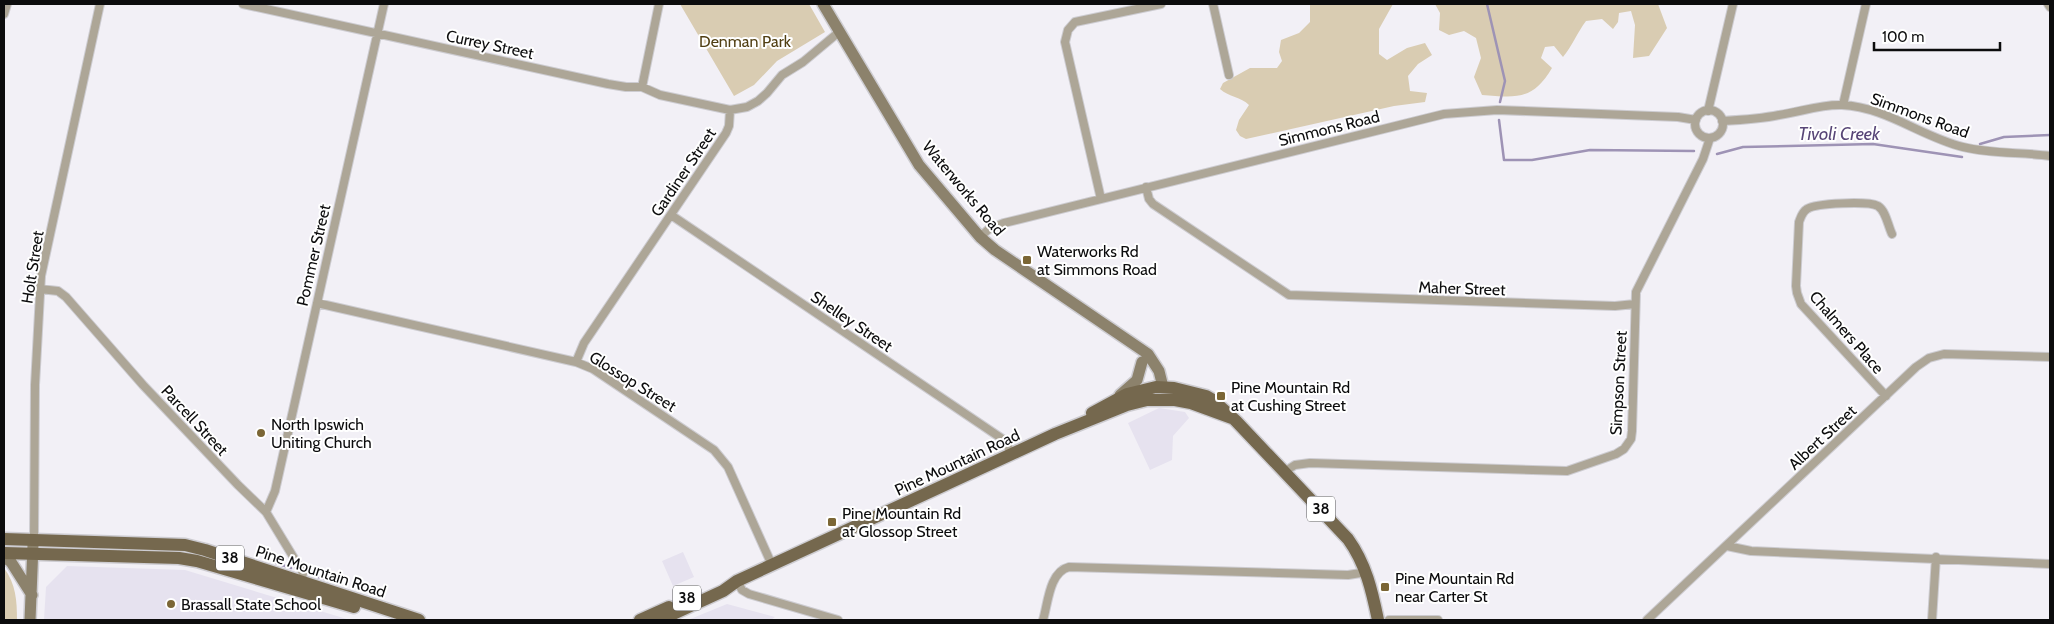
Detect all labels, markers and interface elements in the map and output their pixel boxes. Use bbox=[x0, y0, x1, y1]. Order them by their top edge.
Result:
scale bar bbox=[1874, 20, 2000, 52]
street label: Currey Street bbox=[444, 26, 536, 63]
text: 100 m bbox=[1882, 28, 1924, 46]
park label: Denman Park bbox=[699, 32, 792, 51]
street label: Simmons Road bbox=[1868, 89, 1972, 142]
street label: Simmons Road bbox=[1277, 107, 1382, 150]
water label: Tivoli Creek bbox=[1798, 123, 1881, 145]
street label: Gardiner Street bbox=[647, 124, 720, 220]
street label: Waterworks Road bbox=[918, 137, 1009, 240]
street label: Pommer Street bbox=[293, 202, 335, 308]
street label: Holt Street bbox=[17, 229, 48, 305]
place label: Waterworks Rd at Simmons Road bbox=[1037, 242, 1157, 279]
marker: Waterworks Rd at Simmons Road bbox=[1021, 254, 1033, 266]
street label: Maher Street bbox=[1418, 277, 1507, 300]
street label: Shelley Street bbox=[807, 287, 897, 356]
street label: Chalmers Place bbox=[1806, 287, 1888, 378]
street label: Simpson Street bbox=[1606, 330, 1631, 436]
street label: Glossop Street bbox=[586, 347, 680, 416]
place label: Pine Mountain Rd at Cushing Street bbox=[1231, 378, 1350, 415]
street label: Parcell Street bbox=[157, 381, 232, 460]
marker: Pine Mountain Rd at Cushing Street bbox=[1215, 390, 1227, 402]
street label: Albert Street bbox=[1784, 401, 1861, 474]
place label: North Ipswich Uniting Church bbox=[271, 415, 372, 452]
street label: Pine Mountain Road bbox=[892, 425, 1023, 500]
marker: North Ipswich Uniting Church bbox=[255, 427, 267, 439]
road number: 38 bbox=[1307, 496, 1335, 522]
place label: Pine Mountain Rd at Glossop Street bbox=[842, 504, 961, 541]
marker: Pine Mountain Rd at Glossop Street bbox=[826, 516, 838, 528]
street label: Pine Mountain Road bbox=[253, 541, 388, 601]
road number: 38 bbox=[216, 546, 244, 570]
place label: Pine Mountain Rd near Carter St bbox=[1395, 569, 1514, 606]
marker: Pine Mountain Rd near Carter St bbox=[1379, 581, 1391, 593]
road number: 38 bbox=[673, 586, 701, 610]
place label: Brassall State School bbox=[181, 595, 321, 614]
marker: Brassall State School bbox=[165, 598, 177, 610]

